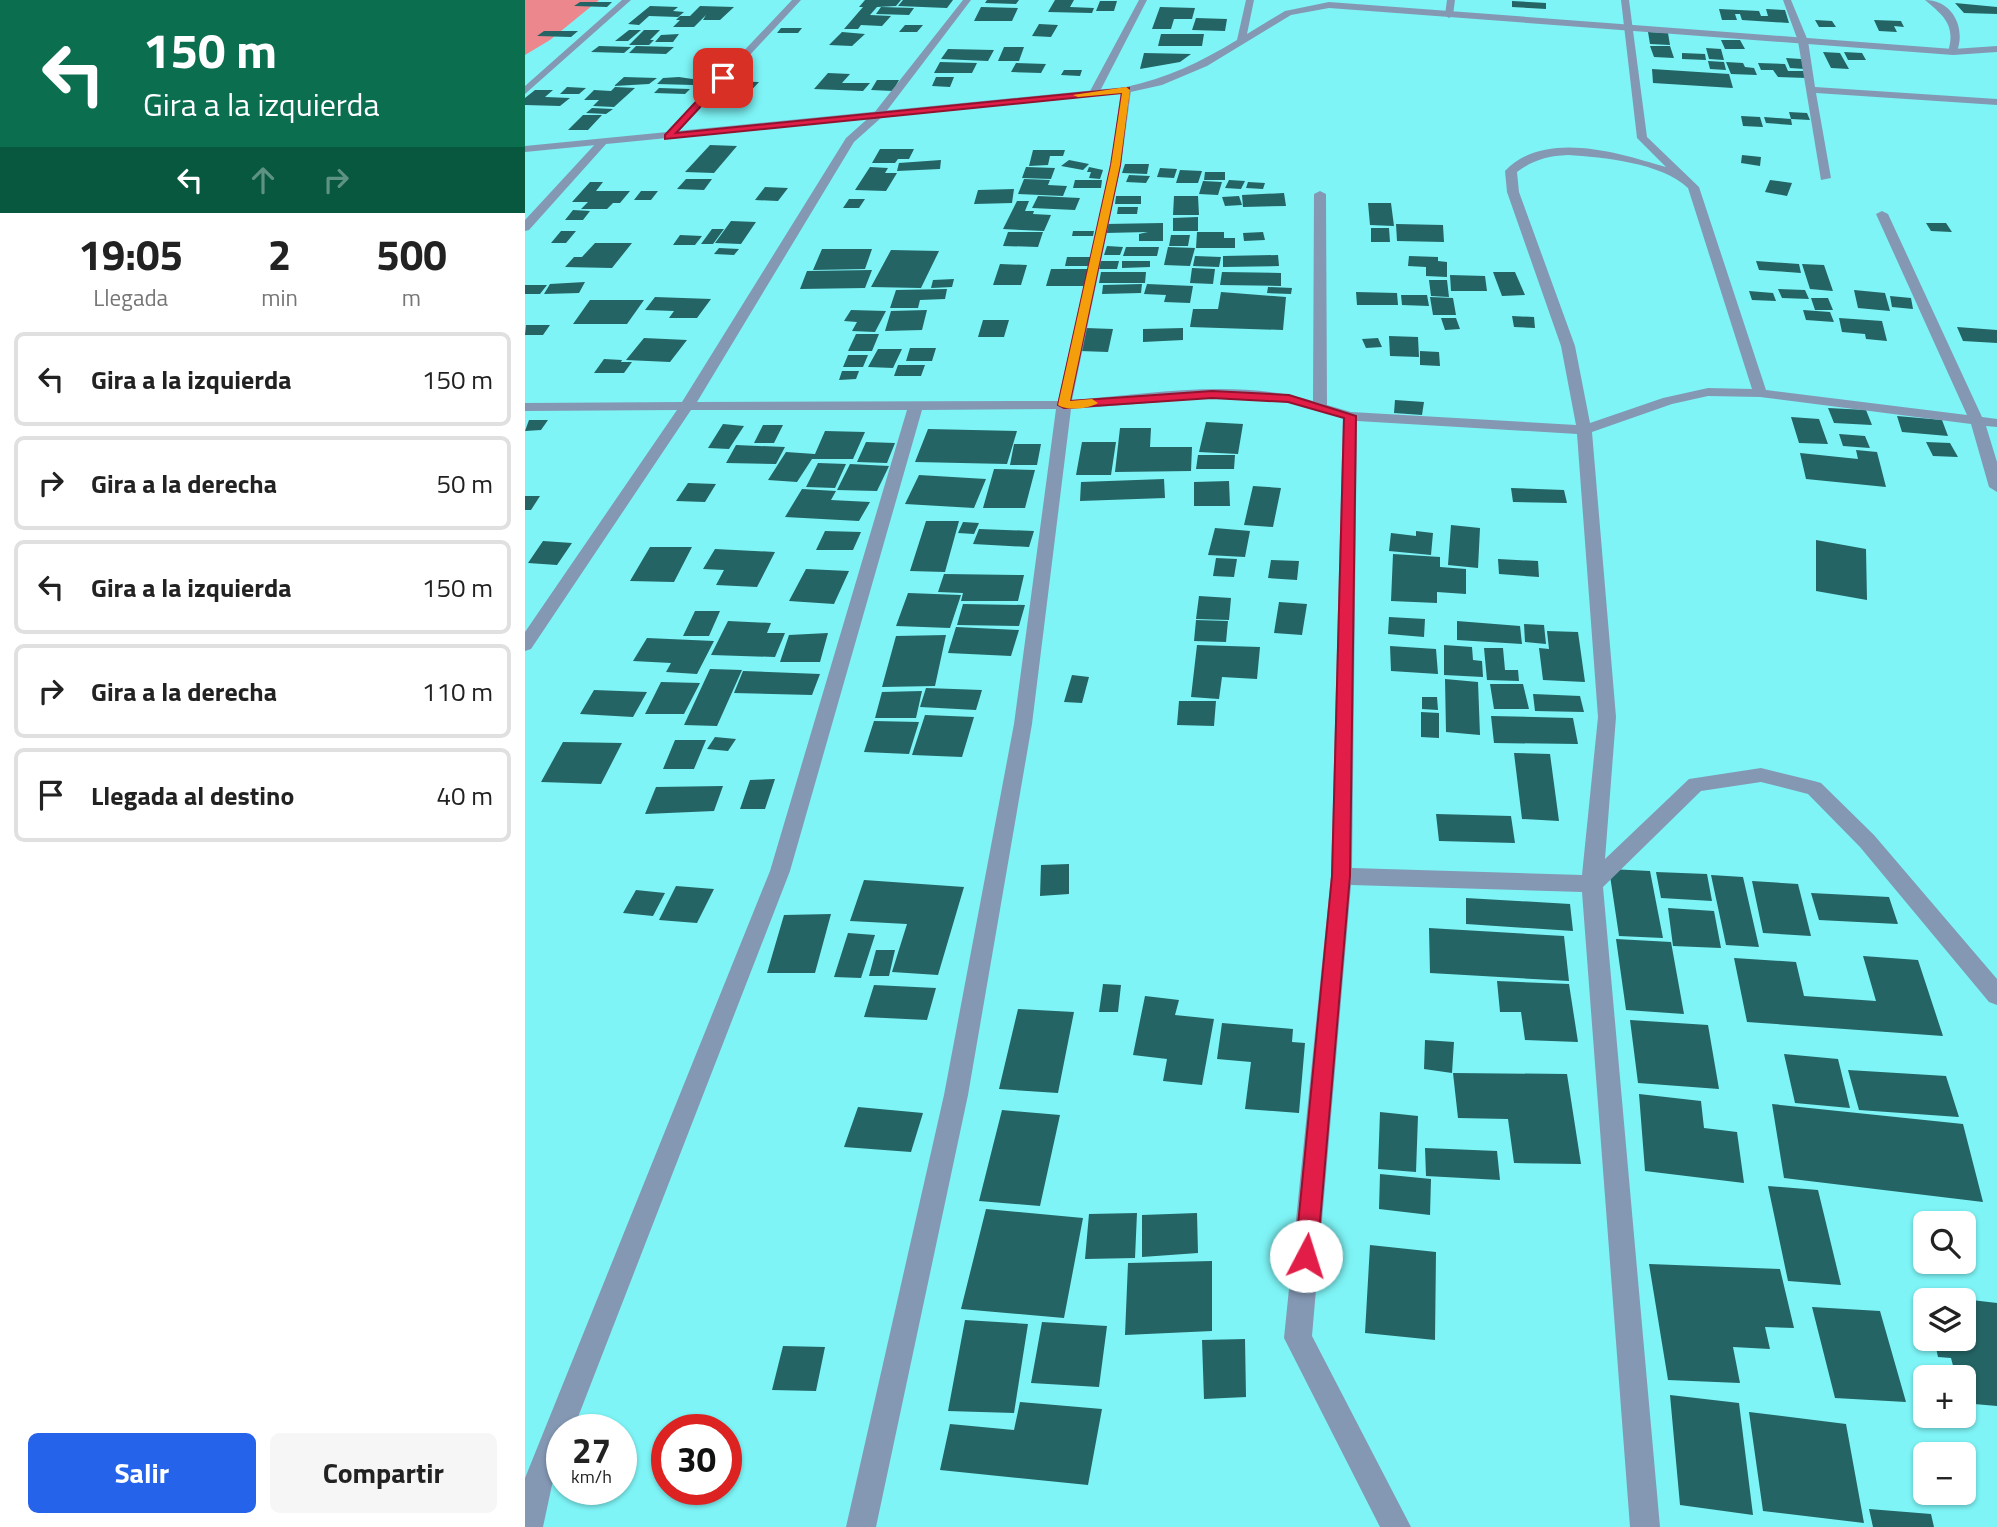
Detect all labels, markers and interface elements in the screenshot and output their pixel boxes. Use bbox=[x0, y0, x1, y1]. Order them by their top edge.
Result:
text: 150 m bbox=[143, 12, 277, 87]
icon: left bbox=[28, 28, 119, 119]
pin bbox=[693, 48, 753, 108]
icon: arrive bbox=[704, 59, 742, 97]
text: Gira a la izquierda bbox=[143, 80, 379, 128]
icon: left bbox=[171, 161, 209, 199]
icon: ahead bbox=[244, 161, 282, 199]
icon: right bbox=[317, 161, 355, 199]
text: 19:05 bbox=[78, 222, 183, 286]
text: 2 bbox=[268, 222, 291, 286]
text: 500 bbox=[376, 222, 447, 286]
text: Llegada bbox=[93, 280, 168, 315]
text: min bbox=[261, 280, 298, 315]
text: m bbox=[402, 280, 421, 315]
icon: left bbox=[32, 360, 70, 398]
text: Gira a la izquierda bbox=[91, 360, 292, 399]
text: 150 m bbox=[422, 360, 493, 399]
icon: right bbox=[32, 464, 70, 502]
text: Gira a la derecha bbox=[91, 464, 277, 503]
text: 50 m bbox=[436, 464, 493, 503]
icon: left bbox=[32, 568, 70, 606]
text: Gira a la izquierda bbox=[91, 568, 292, 607]
text: 150 m bbox=[422, 568, 493, 607]
icon: right bbox=[32, 672, 70, 710]
text: Gira a la derecha bbox=[91, 672, 277, 711]
text: 110 m bbox=[422, 672, 493, 711]
icon: arrive bbox=[32, 776, 70, 814]
text: Llegada al destino bbox=[91, 776, 294, 815]
text: 40 m bbox=[436, 776, 493, 815]
map controls bbox=[1913, 1211, 1976, 1505]
button: search bbox=[1913, 1211, 1976, 1274]
position arrow bbox=[1269, 1219, 1343, 1293]
button: layers bbox=[1913, 1288, 1976, 1351]
button: + bbox=[1913, 1365, 1976, 1428]
speed limit sign: 30 bbox=[651, 1414, 742, 1505]
text: 27 bbox=[572, 1423, 611, 1477]
button: Salir bbox=[28, 1433, 256, 1513]
button: Compartir bbox=[270, 1433, 497, 1513]
button: − bbox=[1913, 1442, 1976, 1505]
text: km/h bbox=[571, 1463, 612, 1490]

